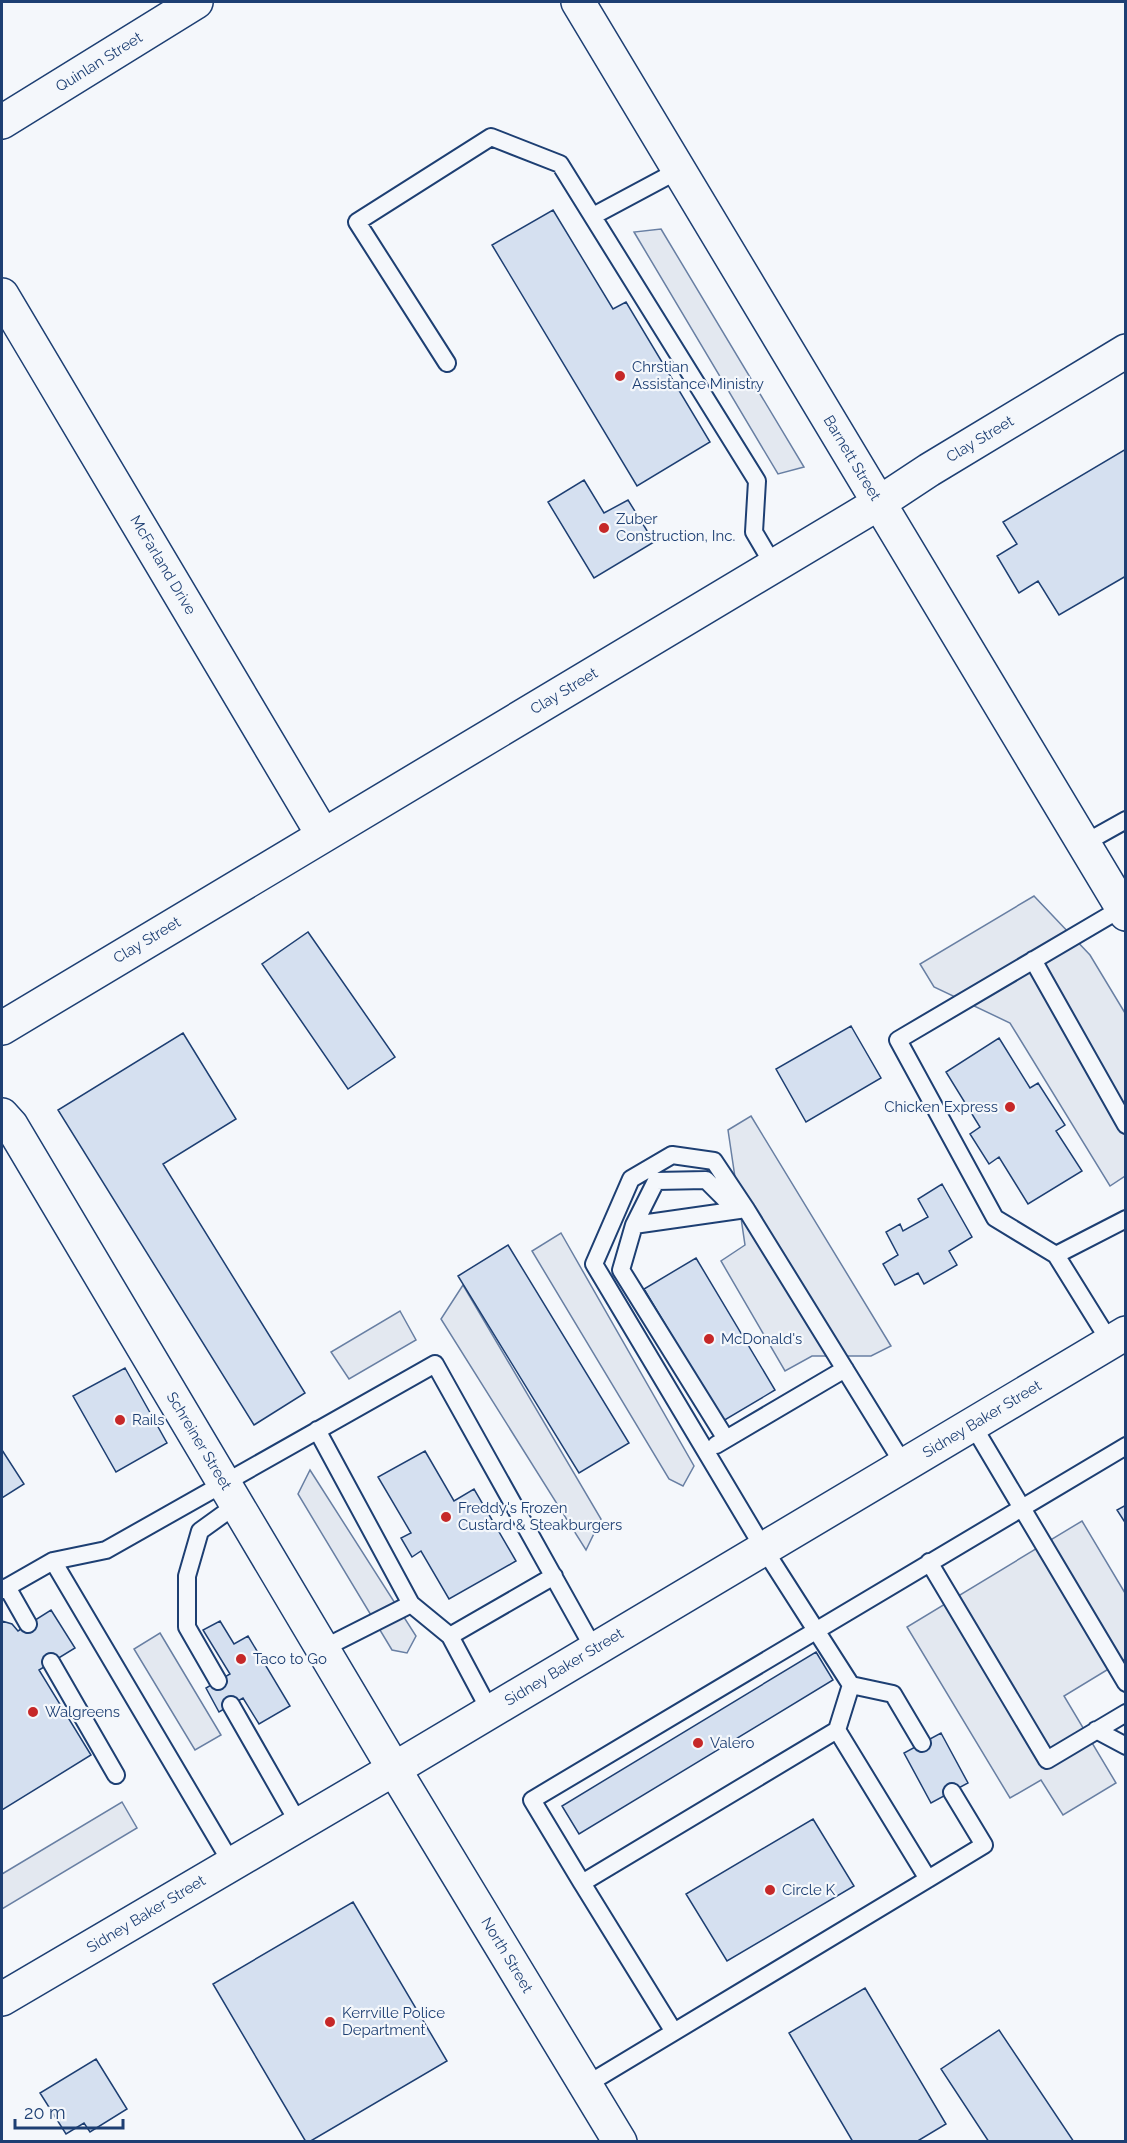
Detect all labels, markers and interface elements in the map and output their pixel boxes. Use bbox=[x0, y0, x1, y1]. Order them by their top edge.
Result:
street label: Quinlan Street bbox=[52, 28, 146, 96]
place label: Chrstian Assistance Ministry bbox=[632, 358, 764, 393]
marker: Chrstian Assistance Ministry bbox=[613, 369, 627, 383]
street label: Barnett Street bbox=[819, 412, 885, 504]
street label: Clay Street bbox=[943, 412, 1017, 466]
place label: Zuber Construction, Inc. bbox=[616, 510, 735, 545]
street label: McFarland Drive bbox=[126, 512, 200, 618]
marker: Zuber Construction, Inc. bbox=[597, 521, 611, 535]
street label: Clay Street bbox=[527, 664, 601, 718]
street label: Clay Street bbox=[110, 913, 184, 967]
place label: Chicken Express bbox=[884, 1098, 998, 1116]
marker: Chicken Express bbox=[1003, 1100, 1017, 1114]
place label: McDonald's bbox=[721, 1330, 802, 1348]
marker: McDonald's bbox=[702, 1332, 716, 1346]
street label: Sidney Baker Street bbox=[919, 1376, 1045, 1462]
street label: Schreiner Street bbox=[163, 1389, 235, 1493]
place label: Rails bbox=[132, 1411, 164, 1429]
marker: Rails bbox=[113, 1413, 127, 1427]
place label: Freddy's Frozen Custard & Steakburgers bbox=[458, 1499, 622, 1534]
marker: Freddy's Frozen Custard & Steakburgers bbox=[439, 1510, 453, 1524]
street label: Sidney Baker Street bbox=[501, 1624, 627, 1710]
place label: Taco to Go bbox=[253, 1650, 327, 1668]
marker: Taco to Go bbox=[234, 1652, 248, 1666]
place label: Walgreens bbox=[45, 1703, 120, 1721]
marker: Walgreens bbox=[26, 1705, 40, 1719]
place label: Valero bbox=[710, 1734, 754, 1752]
marker: Valero bbox=[691, 1736, 705, 1750]
street label: Sidney Baker Street bbox=[83, 1871, 209, 1957]
place label: Circle K bbox=[782, 1881, 836, 1899]
marker: Circle K bbox=[763, 1883, 777, 1897]
street label: North Street bbox=[477, 1914, 537, 1996]
place label: Kerrville Police Department bbox=[342, 2004, 445, 2039]
marker: Kerrville Police Department bbox=[323, 2015, 337, 2029]
scale bar bbox=[15, 2092, 123, 2130]
text: 20 m bbox=[24, 2102, 66, 2123]

